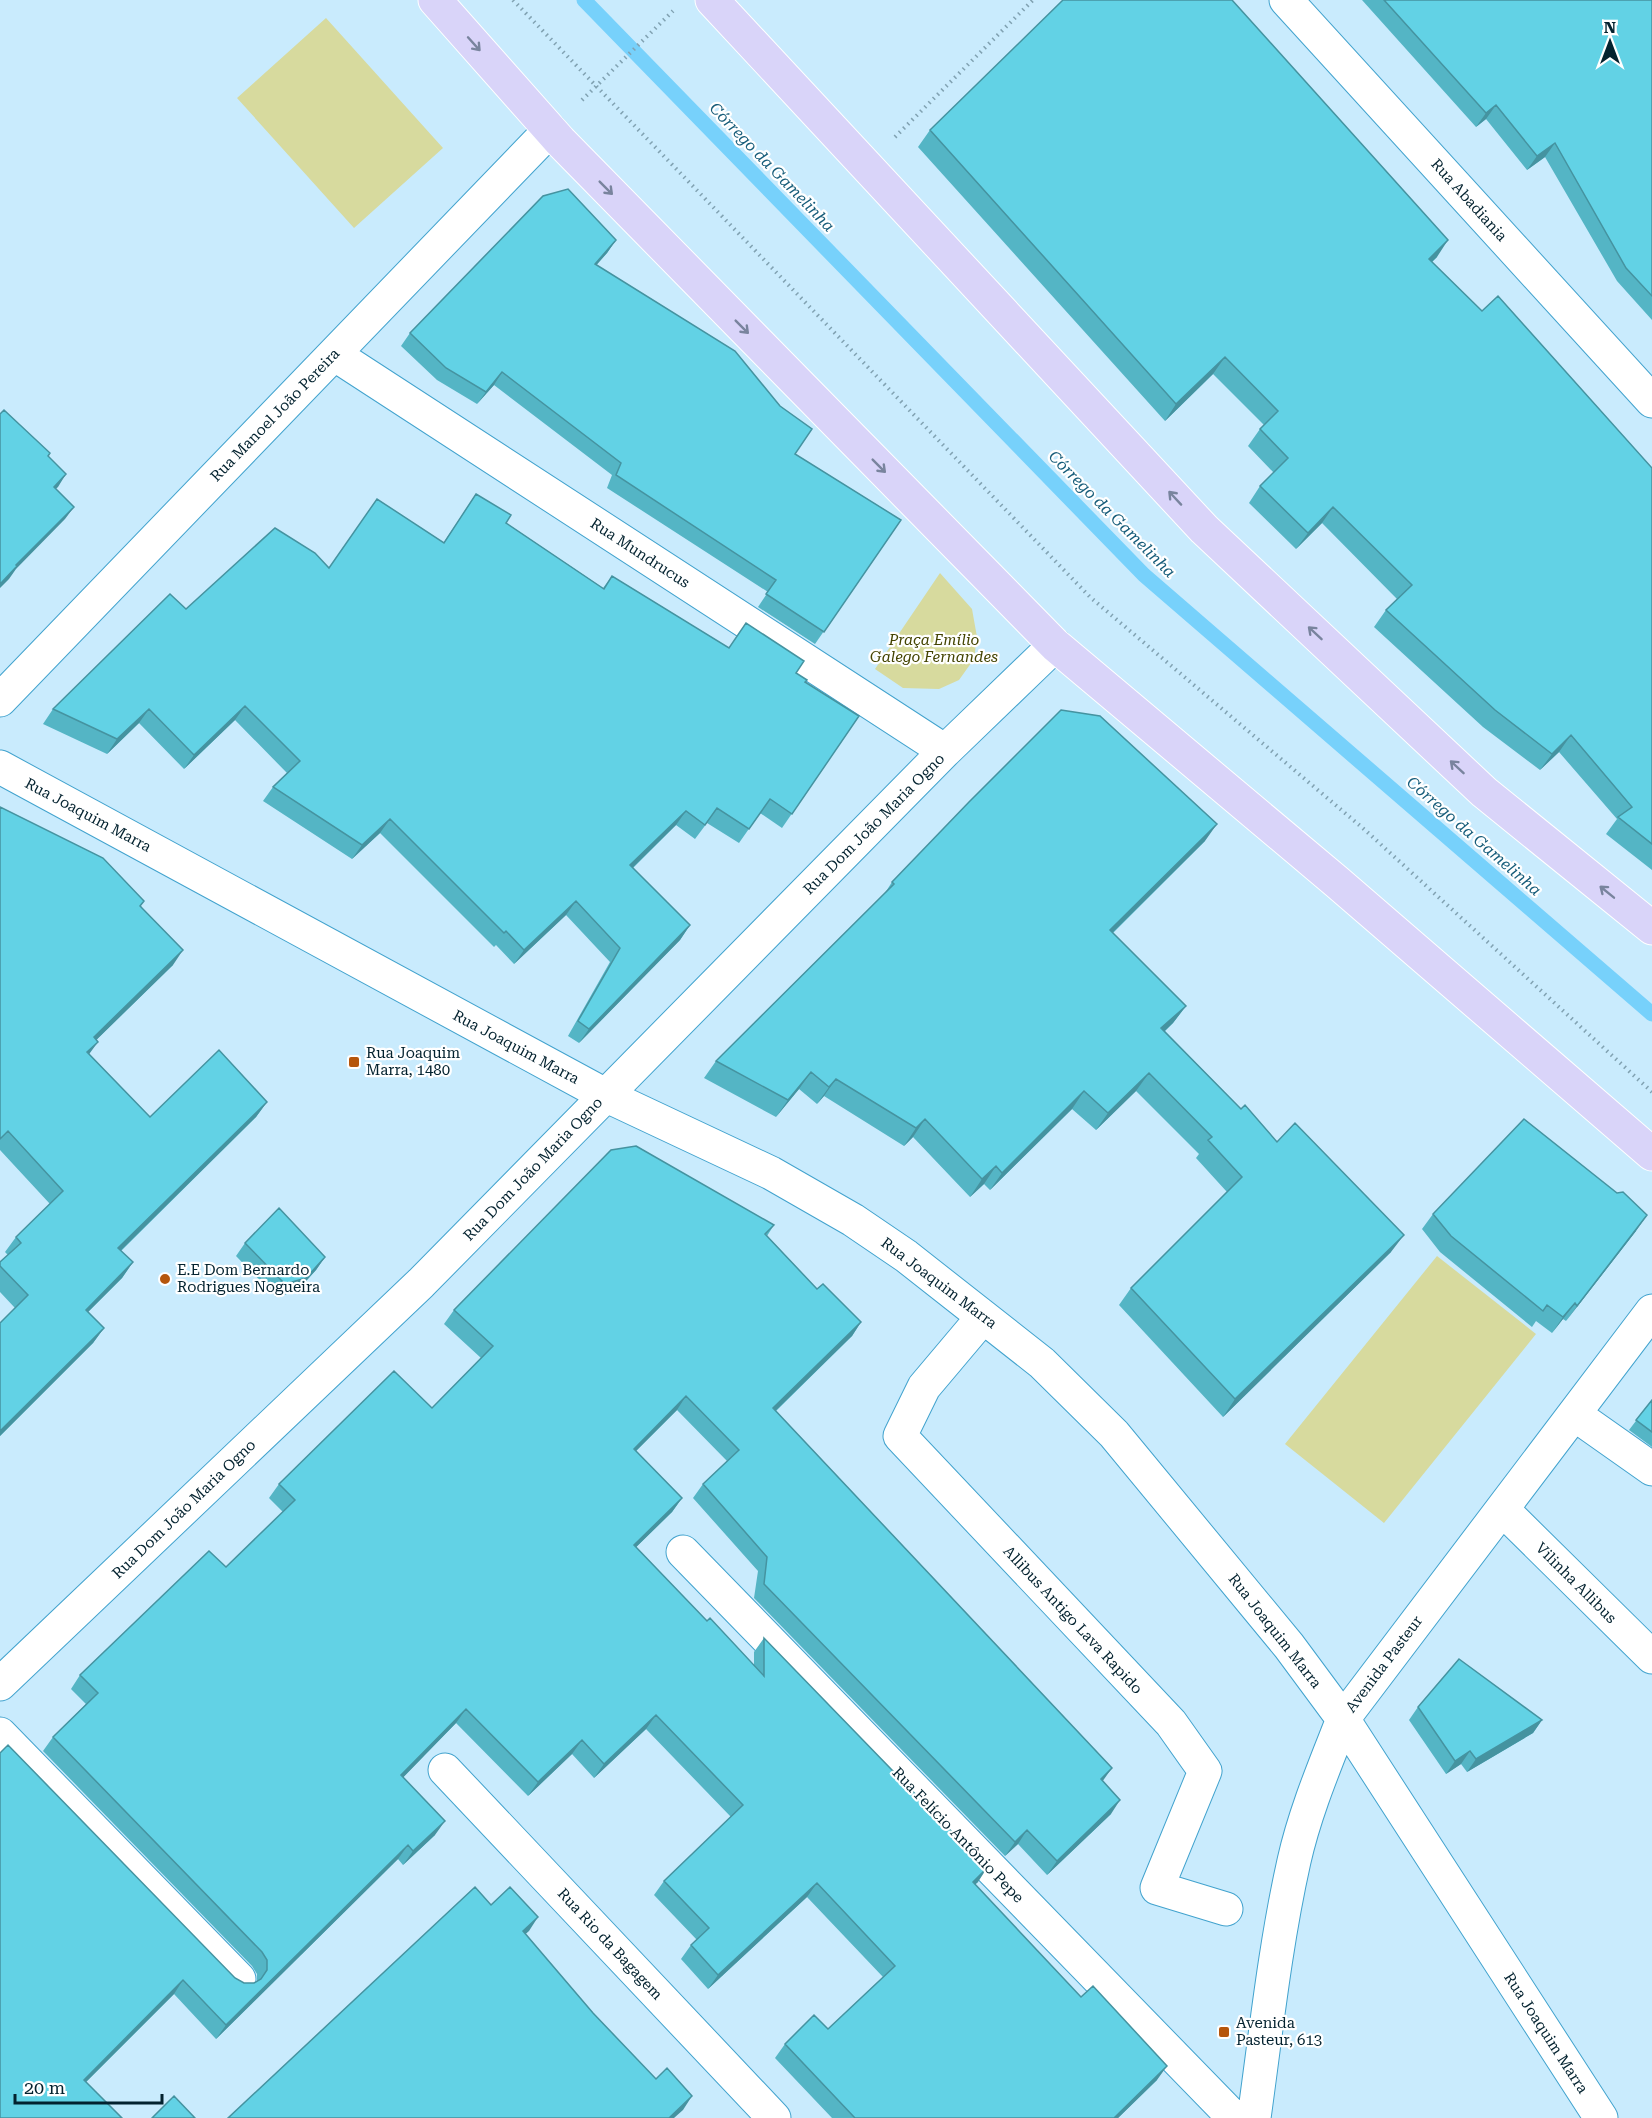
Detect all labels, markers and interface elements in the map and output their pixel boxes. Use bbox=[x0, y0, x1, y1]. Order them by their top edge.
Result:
north arrow bbox=[1580, 12, 1640, 72]
text: N bbox=[1604, 18, 1616, 37]
one-way arrow bbox=[467, 36, 481, 51]
water label: Córrego da Gamelinha bbox=[706, 99, 839, 236]
street label: Rua Abadiania bbox=[1427, 155, 1511, 245]
one-way arrow bbox=[598, 180, 613, 195]
one-way arrow bbox=[735, 319, 750, 334]
street label: Rua Manoel João Pereira bbox=[207, 345, 343, 485]
water label: Córrego da Gamelinha bbox=[1045, 447, 1180, 582]
one-way arrow bbox=[872, 458, 886, 473]
one-way arrow bbox=[1167, 490, 1182, 505]
street label: Rua Mundrucus bbox=[587, 514, 693, 592]
one-way arrow bbox=[1307, 626, 1322, 640]
park label: Praça Emílio Galego Fernandes bbox=[870, 631, 998, 666]
street label: Rua Dom João Maria Ogno bbox=[800, 750, 948, 898]
one-way arrow bbox=[1450, 760, 1465, 774]
water label: Córrego da Gamelinha bbox=[1403, 772, 1545, 900]
street label: Rua Joaquim Marra bbox=[22, 774, 154, 856]
one-way arrow bbox=[1599, 885, 1615, 898]
street label: Rua Joaquim Marra bbox=[450, 1006, 582, 1088]
place label: Rua Joaquim Marra, 1480 bbox=[366, 1044, 460, 1079]
marker: Rua Joaquim Marra, 1480 bbox=[347, 1055, 361, 1069]
street label: Rua Dom João Maria Ogno bbox=[460, 1094, 606, 1244]
street label: Rua Joaquim Marra bbox=[877, 1234, 1001, 1332]
place label: E.E Dom Bernardo Rodrigues Nogueira bbox=[177, 1261, 320, 1296]
marker: E.E Dom Bernardo Rodrigues Nogueira bbox=[158, 1272, 172, 1286]
street label: Rua Dom João Maria Ogno bbox=[109, 1436, 259, 1582]
street label: Vilinha Allibus bbox=[1532, 1539, 1620, 1627]
street label: Allibus Antigo Lava Rapido bbox=[1000, 1542, 1146, 1698]
street label: Rua Joaquim Marra bbox=[1225, 1570, 1325, 1692]
street label: Avenida Pasteur bbox=[1342, 1612, 1426, 1716]
street label: Rua Felício Antônio Pepe bbox=[889, 1764, 1027, 1906]
street label: Rua Rio da Bagagem bbox=[554, 1885, 666, 2004]
street label: Rua Joaquim Marra bbox=[1500, 1969, 1592, 2097]
place label: Avenida Pasteur, 613 bbox=[1236, 2014, 1322, 2049]
marker: Avenida Pasteur, 613 bbox=[1217, 2025, 1231, 2039]
scale bar bbox=[15, 2067, 162, 2105]
text: 20 m bbox=[24, 2077, 65, 2098]

